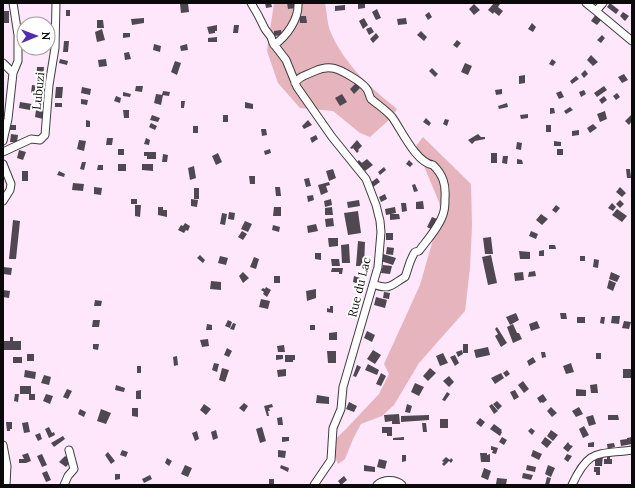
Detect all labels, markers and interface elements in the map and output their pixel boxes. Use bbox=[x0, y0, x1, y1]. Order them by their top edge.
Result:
north arrow bbox=[16, 16, 56, 56]
text: N bbox=[39, 31, 53, 41]
street label: Lubuzi bbox=[29, 71, 47, 111]
street label: Rue du Lac bbox=[344, 255, 374, 319]

